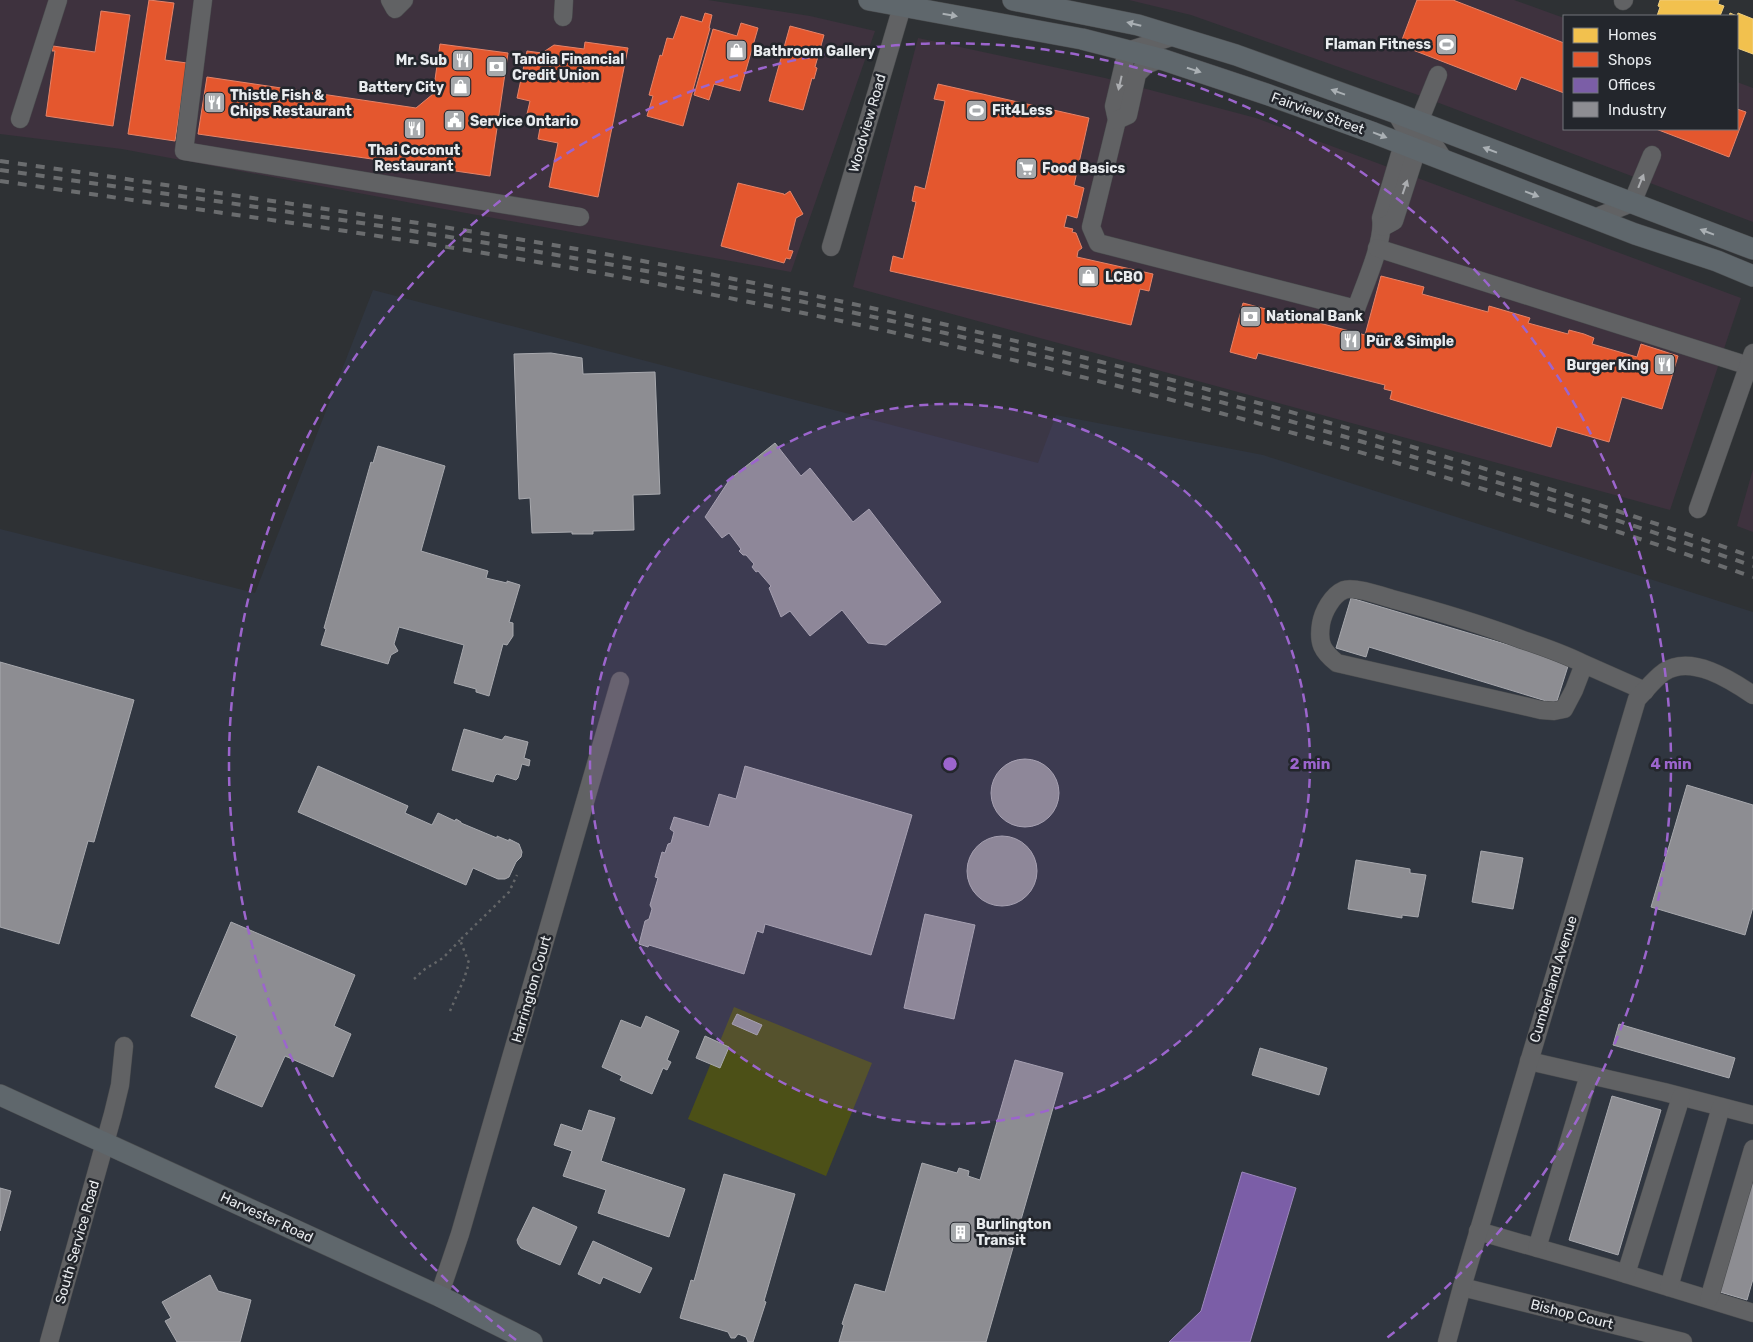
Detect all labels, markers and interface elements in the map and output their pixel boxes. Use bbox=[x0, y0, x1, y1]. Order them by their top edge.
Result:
one-way arrow bbox=[943, 12, 959, 20]
legend bbox=[1563, 15, 1738, 130]
one-way arrow bbox=[1127, 20, 1142, 28]
text: Homes bbox=[1608, 26, 1657, 44]
sports icon: Flaman Fitness bbox=[1435, 32, 1459, 56]
place label: Flaman Fitness bbox=[1325, 36, 1431, 53]
shop icon: Bathroom Gallery bbox=[725, 39, 749, 63]
place label: Bathroom Gallery bbox=[753, 43, 876, 60]
restaurant icon: Mr. Sub bbox=[451, 48, 475, 72]
place label: Tandia Financial Credit Union bbox=[512, 51, 624, 84]
text: Shops bbox=[1608, 51, 1652, 69]
place label: Mr. Sub bbox=[396, 52, 447, 69]
bank icon: Tandia Financial Credit Union bbox=[484, 55, 508, 79]
one-way arrow bbox=[1186, 67, 1201, 74]
street label: Woodview Road bbox=[845, 72, 890, 174]
shop icon: Battery City bbox=[448, 75, 472, 99]
one-way arrow bbox=[1115, 76, 1123, 92]
text: Offices bbox=[1608, 76, 1656, 94]
place label: Battery City bbox=[358, 79, 445, 96]
place label: Thistle Fish & Chips Restaurant bbox=[230, 87, 352, 120]
one-way arrow bbox=[1330, 88, 1345, 96]
street label: Fairview Street bbox=[1269, 89, 1367, 138]
restaurant icon: Thistle Fish & Chips Restaurant bbox=[202, 91, 226, 115]
sports icon: Fit4Less bbox=[964, 98, 988, 122]
text: Industry bbox=[1608, 101, 1667, 119]
place label: Fit4Less bbox=[992, 102, 1053, 119]
public building icon: Service Ontario bbox=[442, 109, 466, 133]
place label: Service Ontario bbox=[470, 113, 578, 130]
restaurant icon: Thai Coconut Restaurant bbox=[402, 116, 426, 140]
one-way arrow bbox=[1373, 131, 1388, 139]
place label: Thai Coconut Restaurant bbox=[368, 142, 461, 175]
one-way arrow bbox=[1483, 145, 1497, 153]
supermarket icon: Food Basics bbox=[1014, 156, 1038, 180]
place label: Food Basics bbox=[1042, 160, 1126, 177]
one-way arrow bbox=[1637, 173, 1645, 188]
one-way arrow bbox=[1402, 179, 1409, 194]
one-way arrow bbox=[1525, 190, 1539, 198]
one-way arrow bbox=[1700, 228, 1715, 235]
shop icon: LCBO bbox=[1077, 265, 1101, 289]
place label: LCBO bbox=[1105, 269, 1143, 286]
bank icon: National Bank bbox=[1238, 304, 1262, 328]
place label: National Bank bbox=[1266, 308, 1364, 325]
restaurant icon: Pür & Simple bbox=[1338, 329, 1362, 353]
place label: Pür & Simple bbox=[1366, 333, 1454, 350]
restaurant icon: Burger King bbox=[1653, 353, 1677, 377]
place label: Burger King bbox=[1566, 357, 1649, 374]
centre of rings bbox=[941, 755, 959, 773]
text: 2 min bbox=[1290, 755, 1330, 773]
text: 4 min bbox=[1650, 755, 1692, 773]
street label: Cumberland Avenue bbox=[1526, 914, 1581, 1045]
street label: Harrington Court bbox=[508, 933, 555, 1045]
street label: South Service Road bbox=[52, 1178, 103, 1306]
street label: Harvester Road bbox=[218, 1189, 316, 1246]
place label: Burlington Transit bbox=[976, 1216, 1051, 1249]
building icon: Burlington Transit bbox=[948, 1220, 972, 1244]
street label: Bishop Court bbox=[1529, 1296, 1616, 1333]

